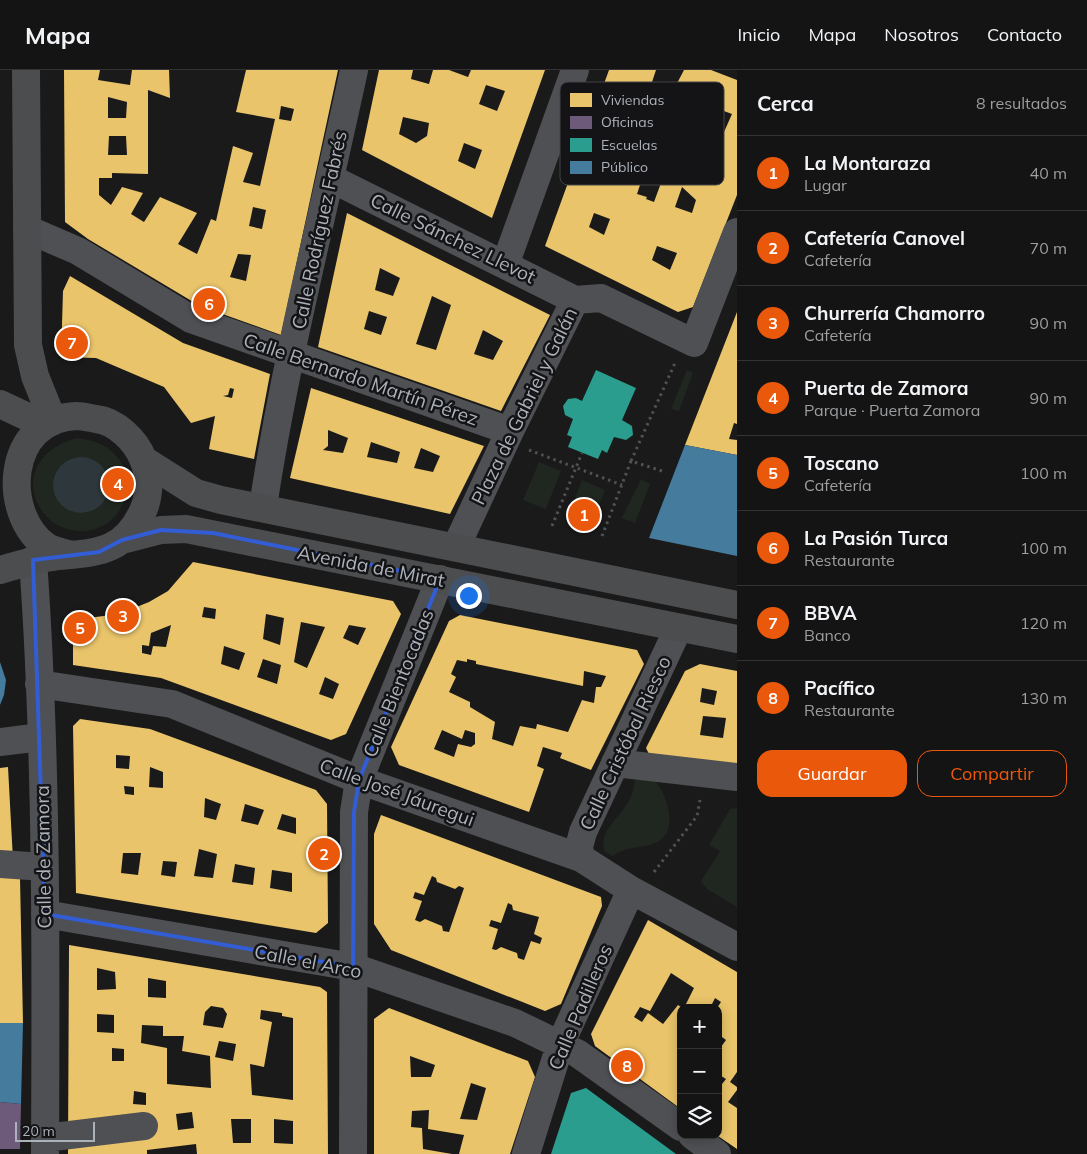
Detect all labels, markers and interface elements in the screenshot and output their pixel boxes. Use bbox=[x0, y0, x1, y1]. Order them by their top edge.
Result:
text: Mapa bbox=[25, 20, 91, 50]
text: Inicio bbox=[737, 23, 780, 46]
text: Mapa bbox=[808, 23, 856, 46]
text: Nosotros bbox=[884, 23, 959, 46]
text: Contacto bbox=[987, 23, 1062, 46]
legend bbox=[560, 82, 724, 185]
text: Cerca bbox=[757, 90, 814, 116]
text: Viviendas bbox=[601, 91, 664, 109]
text: 8 resultados bbox=[976, 93, 1067, 113]
text: Oficinas bbox=[601, 113, 654, 131]
street label: Calle Rodríguez Fabrés bbox=[286, 129, 352, 331]
text: Escuelas bbox=[601, 136, 657, 154]
text: La Montaraza bbox=[804, 151, 931, 175]
text: Público bbox=[601, 158, 648, 176]
text: 1 bbox=[768, 163, 778, 183]
text: 40 m bbox=[1030, 163, 1067, 183]
text: Lugar bbox=[804, 175, 847, 195]
street label: Calle Sánchez Llevot bbox=[366, 188, 540, 289]
text: Cafetería Canovel bbox=[804, 226, 965, 250]
text: 2 bbox=[768, 238, 778, 258]
text: 70 m bbox=[1030, 238, 1067, 258]
text: Cafetería bbox=[804, 250, 872, 270]
pin: 6 bbox=[193, 285, 225, 323]
text: Churrería Chamorro bbox=[804, 301, 985, 325]
street label: Plaza de Gabriel y Galán bbox=[466, 303, 582, 509]
text: 3 bbox=[768, 313, 778, 333]
text: 90 m bbox=[1030, 313, 1067, 333]
pin: 7 bbox=[56, 324, 88, 362]
text: Cafetería bbox=[804, 325, 872, 345]
street label: Calle Bernardo Martín Pérez bbox=[240, 327, 482, 431]
text: Puerta de Zamora bbox=[804, 376, 968, 400]
text: 4 bbox=[768, 388, 778, 408]
text: 90 m bbox=[1030, 388, 1067, 408]
text: Parque · Puerta Zamora bbox=[804, 400, 980, 420]
text: Toscano bbox=[804, 451, 879, 475]
text: 5 bbox=[768, 463, 778, 483]
text: 100 m bbox=[1020, 463, 1067, 483]
pin: 4 bbox=[102, 465, 134, 503]
text: Cafetería bbox=[804, 475, 872, 495]
pin: 1 bbox=[568, 496, 600, 534]
text: La Pasión Turca bbox=[804, 526, 948, 550]
text: 6 bbox=[768, 538, 778, 558]
text: 100 m bbox=[1020, 538, 1067, 558]
street label: Avenida de Mirat bbox=[295, 540, 447, 592]
text: Restaurante bbox=[804, 550, 895, 570]
your location bbox=[456, 583, 482, 609]
pin: 3 bbox=[107, 597, 139, 635]
text: BBVA bbox=[804, 601, 857, 625]
street label: Calle Bientocadas bbox=[357, 605, 439, 761]
pin: 5 bbox=[64, 609, 96, 647]
text: 7 bbox=[768, 613, 778, 633]
text: 120 m bbox=[1020, 613, 1067, 633]
text: Banco bbox=[804, 625, 851, 645]
street label: Calle Cristóbal Riesco bbox=[574, 652, 676, 834]
text: Pacífico bbox=[804, 676, 875, 700]
text: 8 bbox=[768, 688, 778, 708]
text: 130 m bbox=[1020, 688, 1067, 708]
text: Restaurante bbox=[804, 700, 895, 720]
button: Guardar bbox=[757, 750, 907, 797]
button: Compartir bbox=[917, 750, 1067, 797]
street label: Calle José Jáuregui bbox=[316, 753, 478, 831]
street label: Calle de Zamora bbox=[30, 785, 56, 929]
pin: 2 bbox=[308, 835, 340, 873]
street label: Calle el Arco bbox=[252, 939, 364, 983]
street label: Calle Padilleros bbox=[543, 941, 617, 1073]
map controls bbox=[677, 1004, 722, 1139]
button: + bbox=[677, 1004, 722, 1049]
pin: 8 bbox=[611, 1047, 643, 1085]
button: − bbox=[677, 1049, 722, 1094]
button: layers bbox=[677, 1094, 722, 1139]
scale bar bbox=[15, 1119, 95, 1142]
text: 20 m bbox=[22, 1122, 55, 1140]

